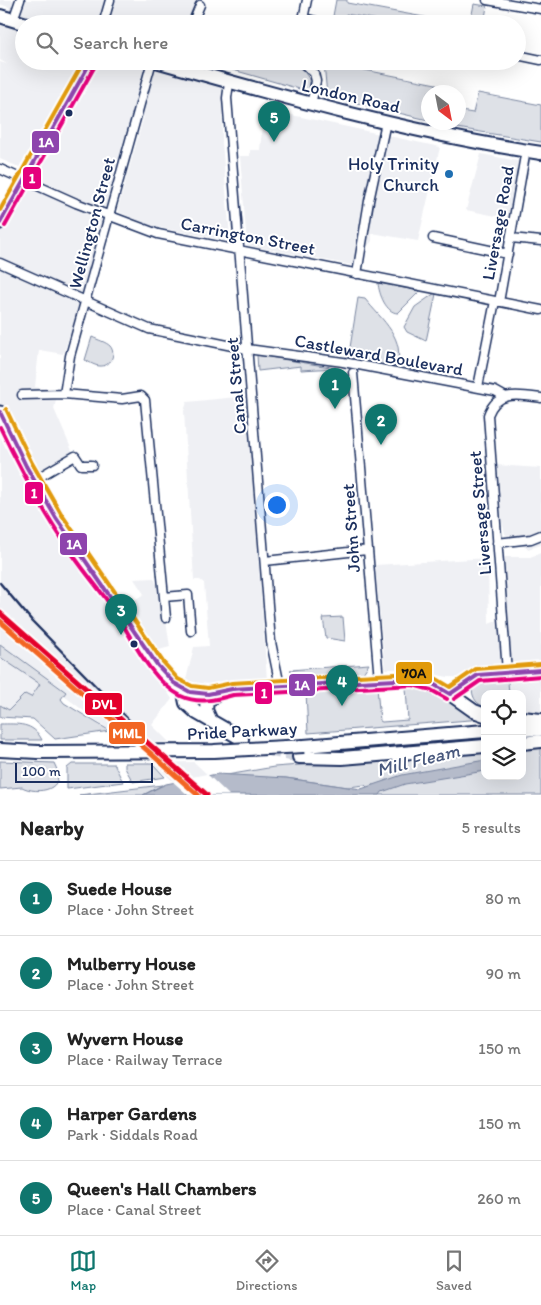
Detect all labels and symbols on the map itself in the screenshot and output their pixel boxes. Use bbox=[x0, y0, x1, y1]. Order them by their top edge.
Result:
street label: London Road bbox=[299, 74, 403, 118]
north arrow bbox=[421, 85, 466, 130]
pin: 5 bbox=[258, 101, 290, 142]
unlabelled marker bbox=[64, 108, 74, 118]
line badge: 1A bbox=[31, 130, 60, 154]
text: 1A bbox=[38, 134, 55, 151]
place label: Holy Trinity Church bbox=[348, 153, 439, 196]
street label: Wellington Street bbox=[64, 155, 120, 291]
street label: Liversage Road bbox=[477, 164, 519, 282]
line badge: 1 bbox=[22, 166, 42, 190]
marker: Holy Trinity Church bbox=[443, 168, 455, 180]
text: 1 bbox=[29, 170, 36, 187]
street label: Carrington Street bbox=[179, 212, 317, 260]
street label: Castleward Boulevard bbox=[293, 329, 465, 381]
street label: Canal Street bbox=[221, 336, 251, 435]
pin: 1 bbox=[319, 368, 351, 409]
pin: 2 bbox=[365, 404, 397, 445]
street label: Liversage Street bbox=[464, 450, 496, 576]
line badge: 1 bbox=[24, 481, 44, 505]
street label: John Street bbox=[337, 483, 365, 573]
text: 1 bbox=[31, 485, 38, 502]
your location bbox=[264, 492, 290, 518]
line badge: 1A bbox=[59, 532, 88, 556]
text: 1A bbox=[66, 536, 83, 553]
pin: 3 bbox=[105, 594, 137, 635]
unlabelled marker bbox=[129, 639, 139, 649]
line badge: 70A bbox=[395, 661, 433, 685]
pin: 4 bbox=[326, 665, 358, 706]
text: 70A bbox=[401, 665, 427, 682]
line badge: 1A bbox=[288, 673, 316, 697]
text: 1A bbox=[294, 677, 311, 694]
line badge: 1 bbox=[254, 681, 273, 705]
text: 1 bbox=[261, 685, 268, 702]
line badge: DVL bbox=[84, 692, 123, 716]
text: DVL bbox=[92, 696, 117, 713]
street label: Pride Parkway bbox=[186, 717, 298, 745]
line badge: MML bbox=[108, 721, 146, 745]
text: MML bbox=[112, 725, 143, 742]
water label: Mill Fleam bbox=[374, 739, 462, 781]
scale bar bbox=[15, 760, 152, 783]

